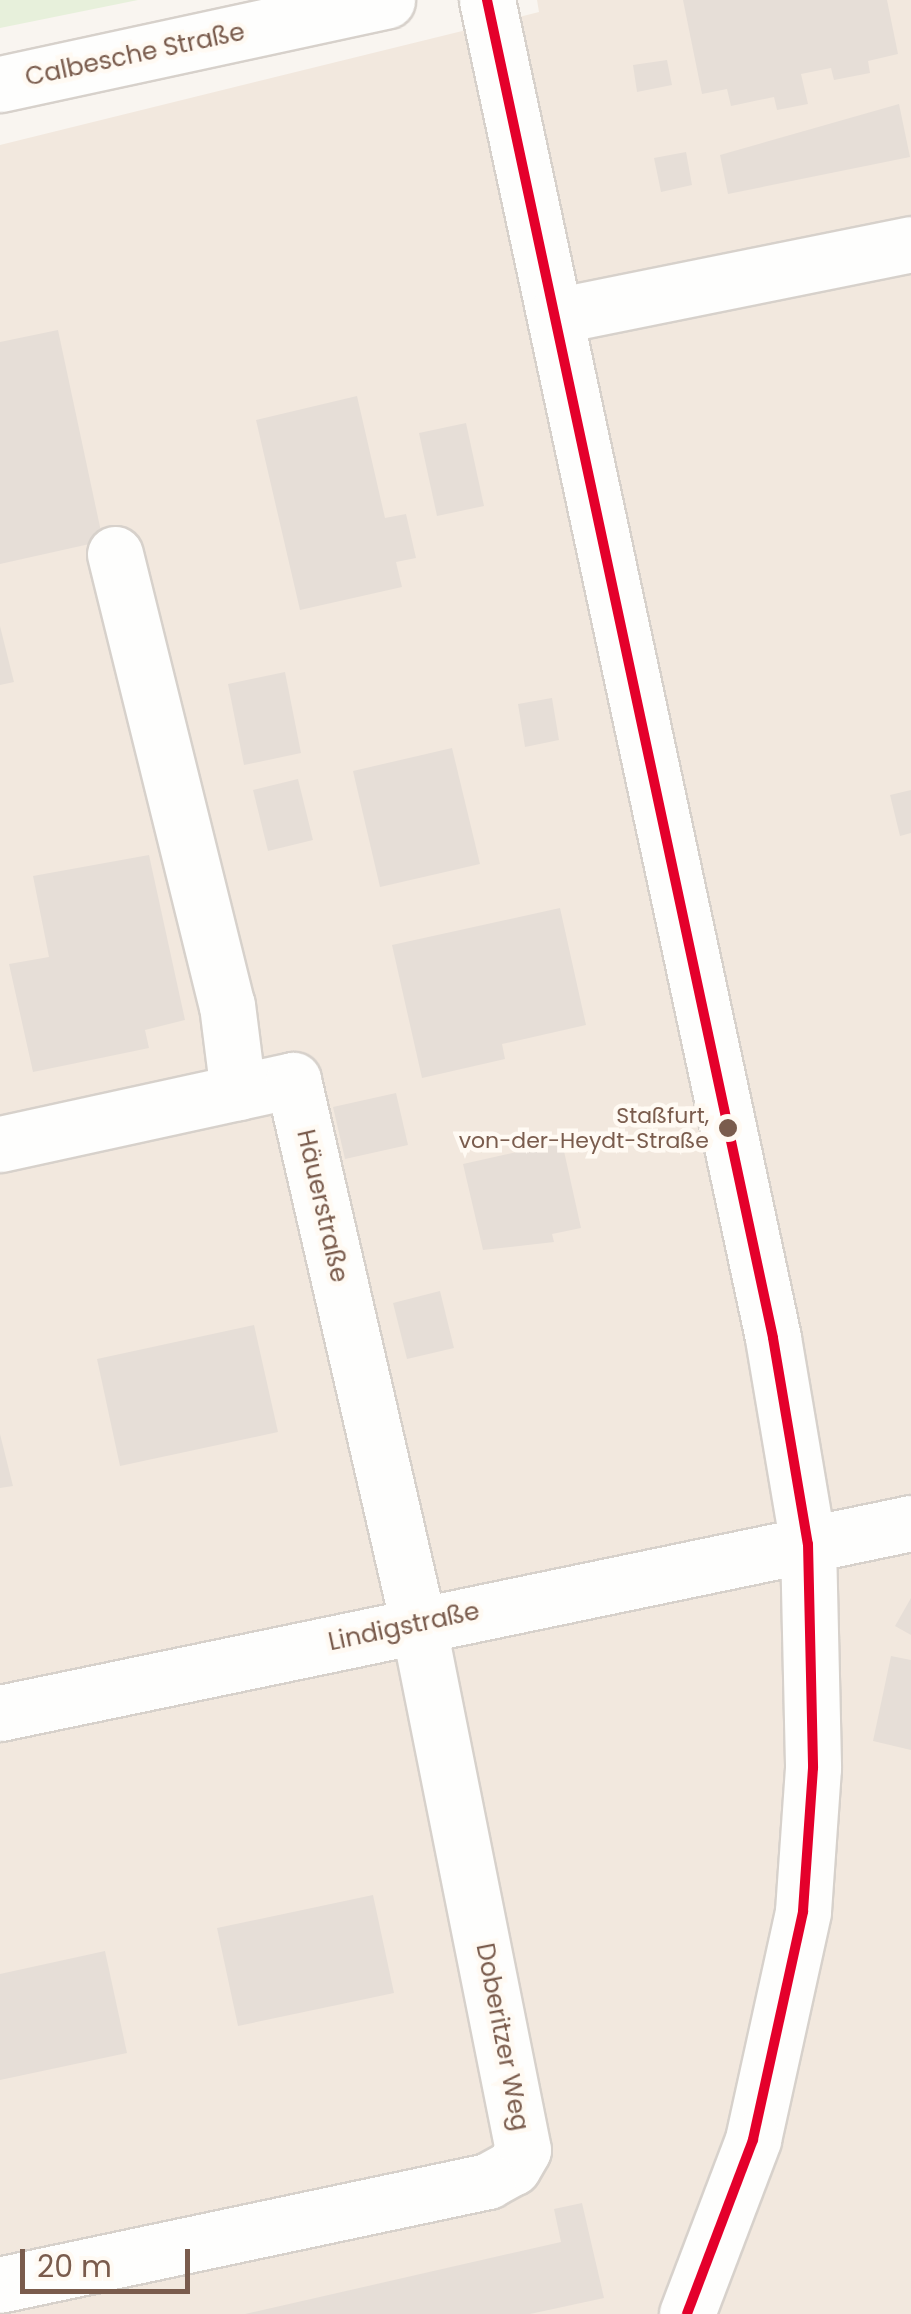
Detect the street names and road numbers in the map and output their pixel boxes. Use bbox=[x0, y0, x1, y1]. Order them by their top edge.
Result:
street label: Calbesche Straße bbox=[22, 17, 248, 93]
street label: Häuerstraße bbox=[290, 1127, 354, 1285]
street label: Lindigstraße bbox=[326, 1596, 482, 1658]
street label: Doberitzer Weg bbox=[469, 1941, 535, 2133]

